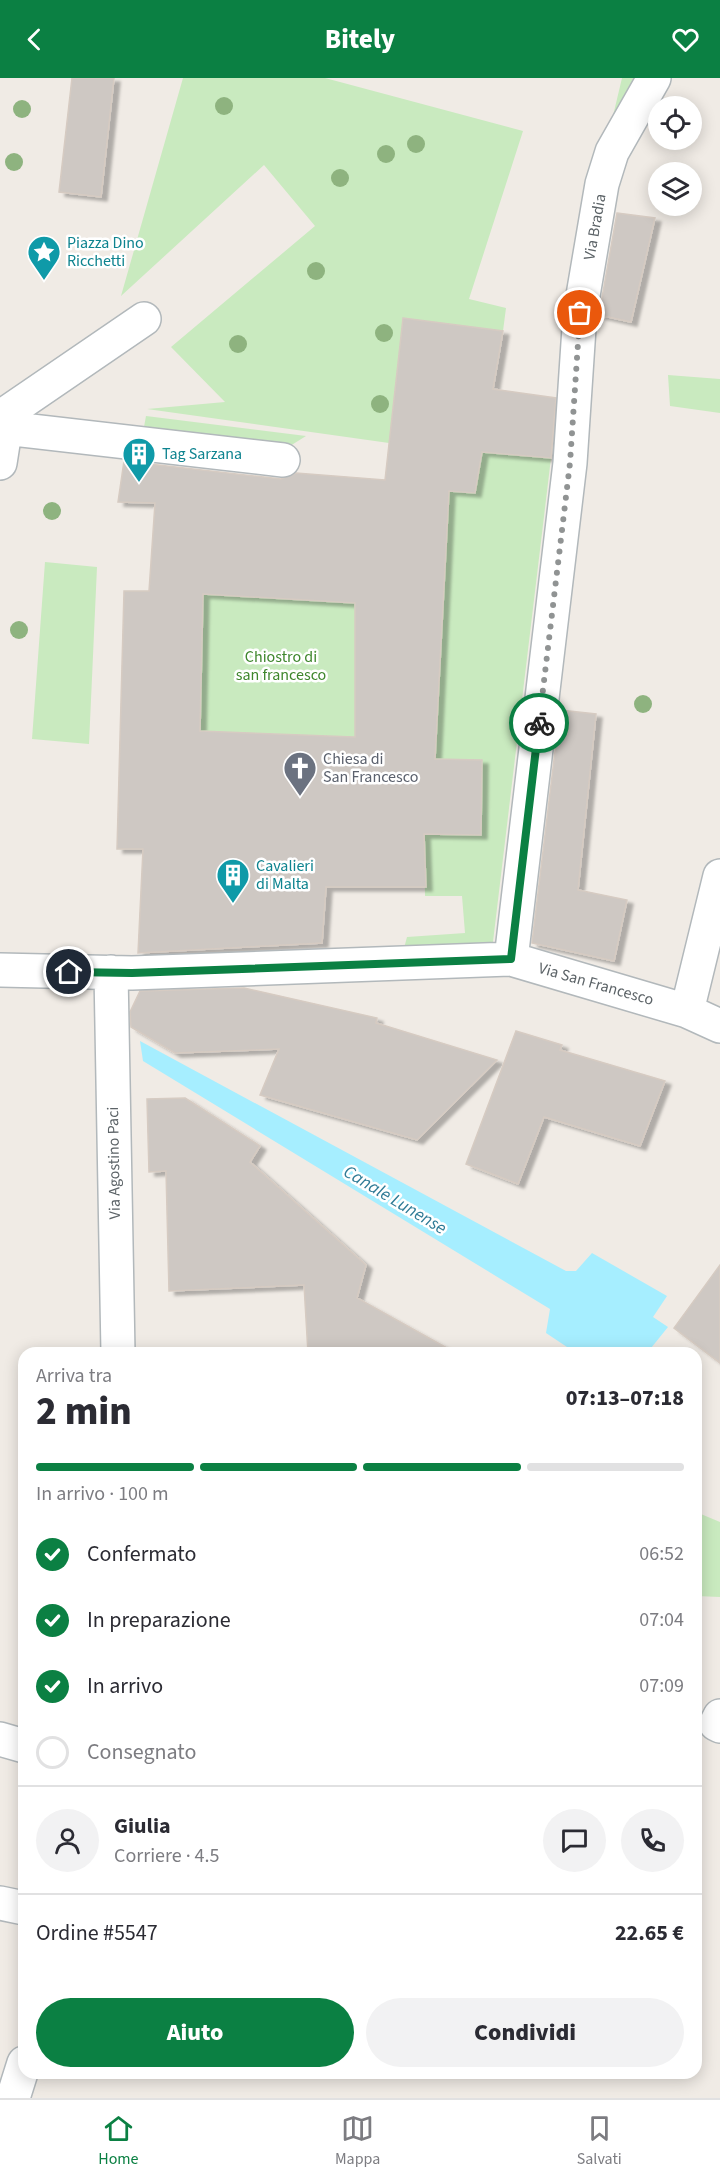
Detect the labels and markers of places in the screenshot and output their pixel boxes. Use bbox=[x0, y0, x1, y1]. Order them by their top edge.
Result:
place label: Piazza Dino Ricchetti bbox=[67, 232, 144, 272]
place icon: Piazza Dino Ricchetti bbox=[26, 234, 62, 281]
pin bbox=[554, 287, 605, 338]
building icon: Tag Sarzana bbox=[121, 436, 157, 483]
place label: Tag Sarzana bbox=[162, 443, 242, 465]
place label: Chiesa di San Francesco bbox=[323, 748, 418, 788]
church icon: Chiesa di San Francesco bbox=[282, 750, 318, 797]
place label: Cavalieri di Malta bbox=[256, 855, 314, 895]
building icon: Cavalieri di Malta bbox=[215, 857, 251, 904]
pin bbox=[43, 946, 94, 997]

